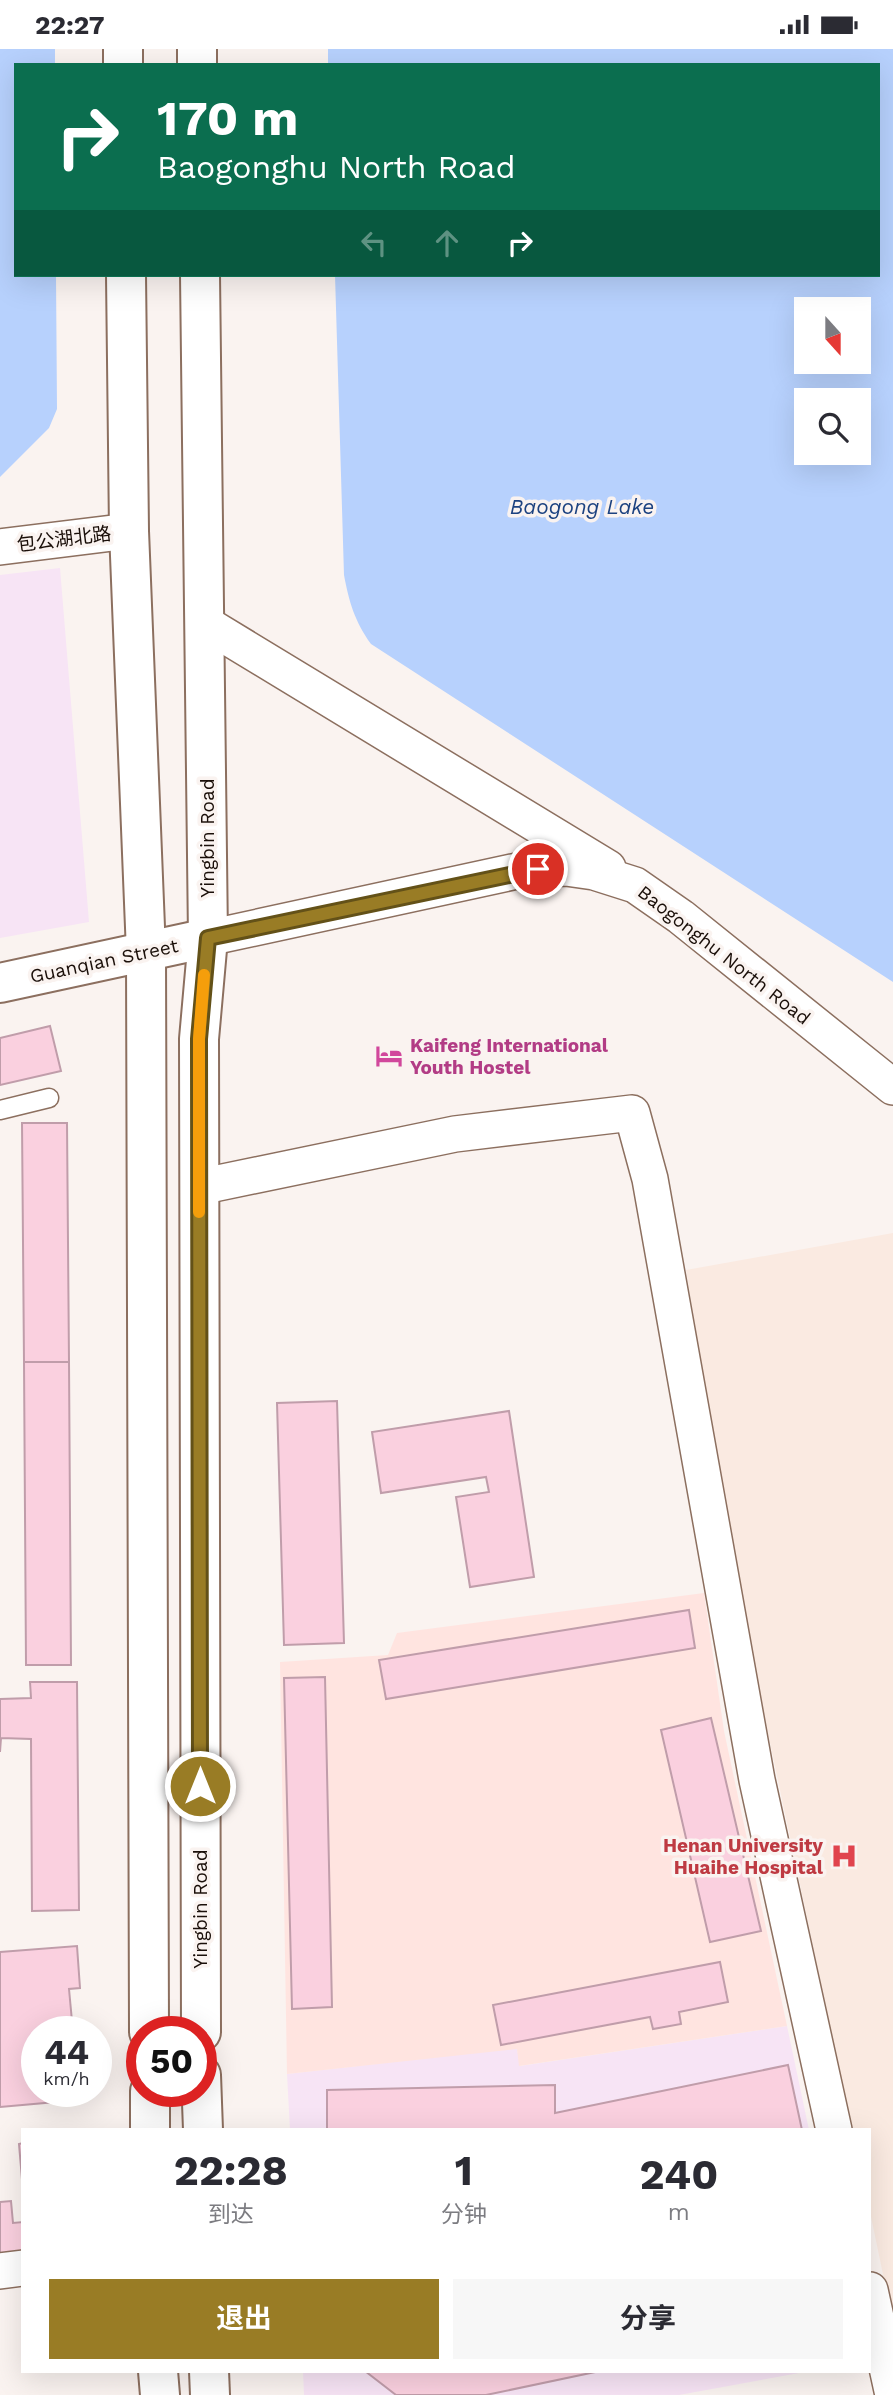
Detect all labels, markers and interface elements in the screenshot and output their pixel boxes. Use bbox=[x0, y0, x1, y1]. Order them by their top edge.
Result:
text: 22:27 bbox=[35, 10, 105, 40]
text: 170 m bbox=[157, 89, 298, 147]
icon: right bbox=[42, 91, 133, 182]
text: Baogonghu North Road bbox=[157, 148, 516, 186]
icon: left bbox=[355, 224, 393, 262]
icon: ahead bbox=[428, 224, 466, 262]
icon: right bbox=[501, 224, 539, 262]
north arrow bbox=[794, 297, 872, 375]
map controls bbox=[794, 297, 871, 465]
button: search bbox=[794, 388, 871, 465]
water label: Baogong Lake bbox=[510, 494, 654, 519]
street label: 包公湖北路 bbox=[15, 522, 113, 556]
street label: Yingbin Road bbox=[196, 778, 219, 898]
pin bbox=[508, 839, 568, 899]
icon: arrive bbox=[519, 850, 557, 888]
street label: Baogonghu North Road bbox=[633, 880, 815, 1030]
street label: Guanqian Street bbox=[28, 934, 180, 988]
place label: Kaifeng International Youth Hostel bbox=[410, 1034, 609, 1079]
hotel icon: Kaifeng International Youth Hostel bbox=[374, 1041, 404, 1071]
position arrow bbox=[163, 1749, 237, 1823]
place label: Henan University Huaihe Hospital bbox=[663, 1834, 824, 1879]
hospital icon: Henan University Huaihe Hospital bbox=[829, 1841, 859, 1871]
street label: Yingbin Road bbox=[189, 1849, 212, 1969]
speed limit sign: 50 bbox=[126, 2016, 217, 2107]
text: 44 bbox=[44, 2031, 89, 2073]
text: km/h bbox=[43, 2068, 90, 2089]
text: 22:28 bbox=[174, 2146, 288, 2195]
text: 1 bbox=[455, 2146, 473, 2195]
text: 240 bbox=[639, 2150, 718, 2199]
text: m bbox=[668, 2199, 690, 2226]
text: 到达 bbox=[208, 2201, 254, 2228]
text: 分钟 bbox=[441, 2201, 487, 2228]
button: 退出 bbox=[49, 2279, 439, 2359]
button: 分享 bbox=[453, 2279, 843, 2359]

